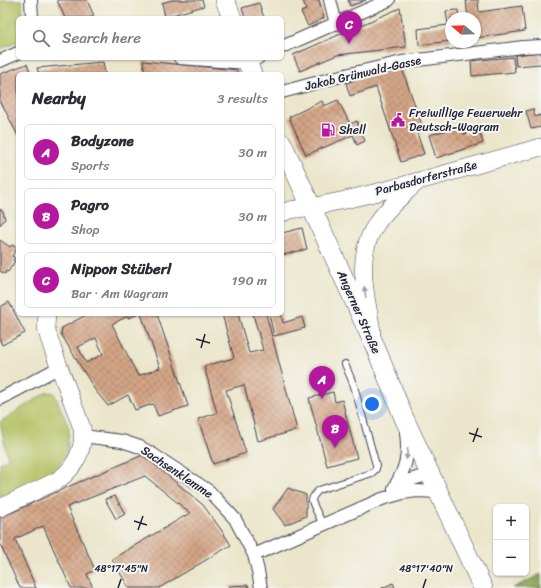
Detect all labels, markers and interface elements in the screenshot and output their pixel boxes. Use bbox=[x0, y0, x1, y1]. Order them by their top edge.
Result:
pin: C bbox=[336, 11, 362, 44]
north arrow bbox=[445, 12, 481, 48]
search box bbox=[16, 16, 284, 60]
text: Search here bbox=[62, 25, 141, 51]
icon: search bbox=[30, 27, 52, 49]
street label: Jakob Grünwald-Gasse bbox=[302, 49, 423, 97]
text: Nearby bbox=[32, 83, 86, 113]
text: 3 results bbox=[217, 87, 268, 110]
place label: Freiwillige Feuerwehr Deutsch-Wagram bbox=[409, 102, 523, 138]
public building icon: Freiwillige Feuerwehr Deutsch-Wagram bbox=[390, 112, 406, 128]
place label: Shell bbox=[339, 119, 366, 141]
fuel station icon: Shell bbox=[320, 122, 336, 138]
text: Bodyzone bbox=[71, 128, 134, 154]
text: A bbox=[42, 141, 50, 164]
text: 30 m bbox=[238, 141, 267, 164]
text: Sports bbox=[71, 154, 109, 177]
street label: Parbasdorferstraße bbox=[373, 154, 479, 202]
text: Pagro bbox=[71, 192, 109, 218]
text: B bbox=[42, 205, 50, 228]
text: 30 m bbox=[238, 205, 267, 228]
text: Shop bbox=[71, 218, 99, 241]
text: Nippon Stüberl bbox=[71, 256, 171, 282]
street label: Angerner Straße bbox=[330, 266, 387, 358]
text: C bbox=[42, 269, 50, 292]
text: 190 m bbox=[232, 269, 267, 292]
text: Bar · Am Wagram bbox=[71, 282, 168, 305]
one-way arrow bbox=[362, 286, 368, 298]
pin: A bbox=[309, 366, 335, 399]
your location bbox=[362, 394, 382, 414]
pin: B bbox=[322, 415, 348, 448]
street label: Sachsenklemme bbox=[136, 440, 218, 504]
one-way arrow bbox=[404, 448, 410, 460]
map controls bbox=[493, 504, 529, 576]
button: + bbox=[493, 504, 529, 540]
button: − bbox=[493, 540, 529, 576]
text: 48°17'45"N bbox=[94, 560, 148, 578]
text: 48°17'40"N bbox=[399, 560, 453, 578]

